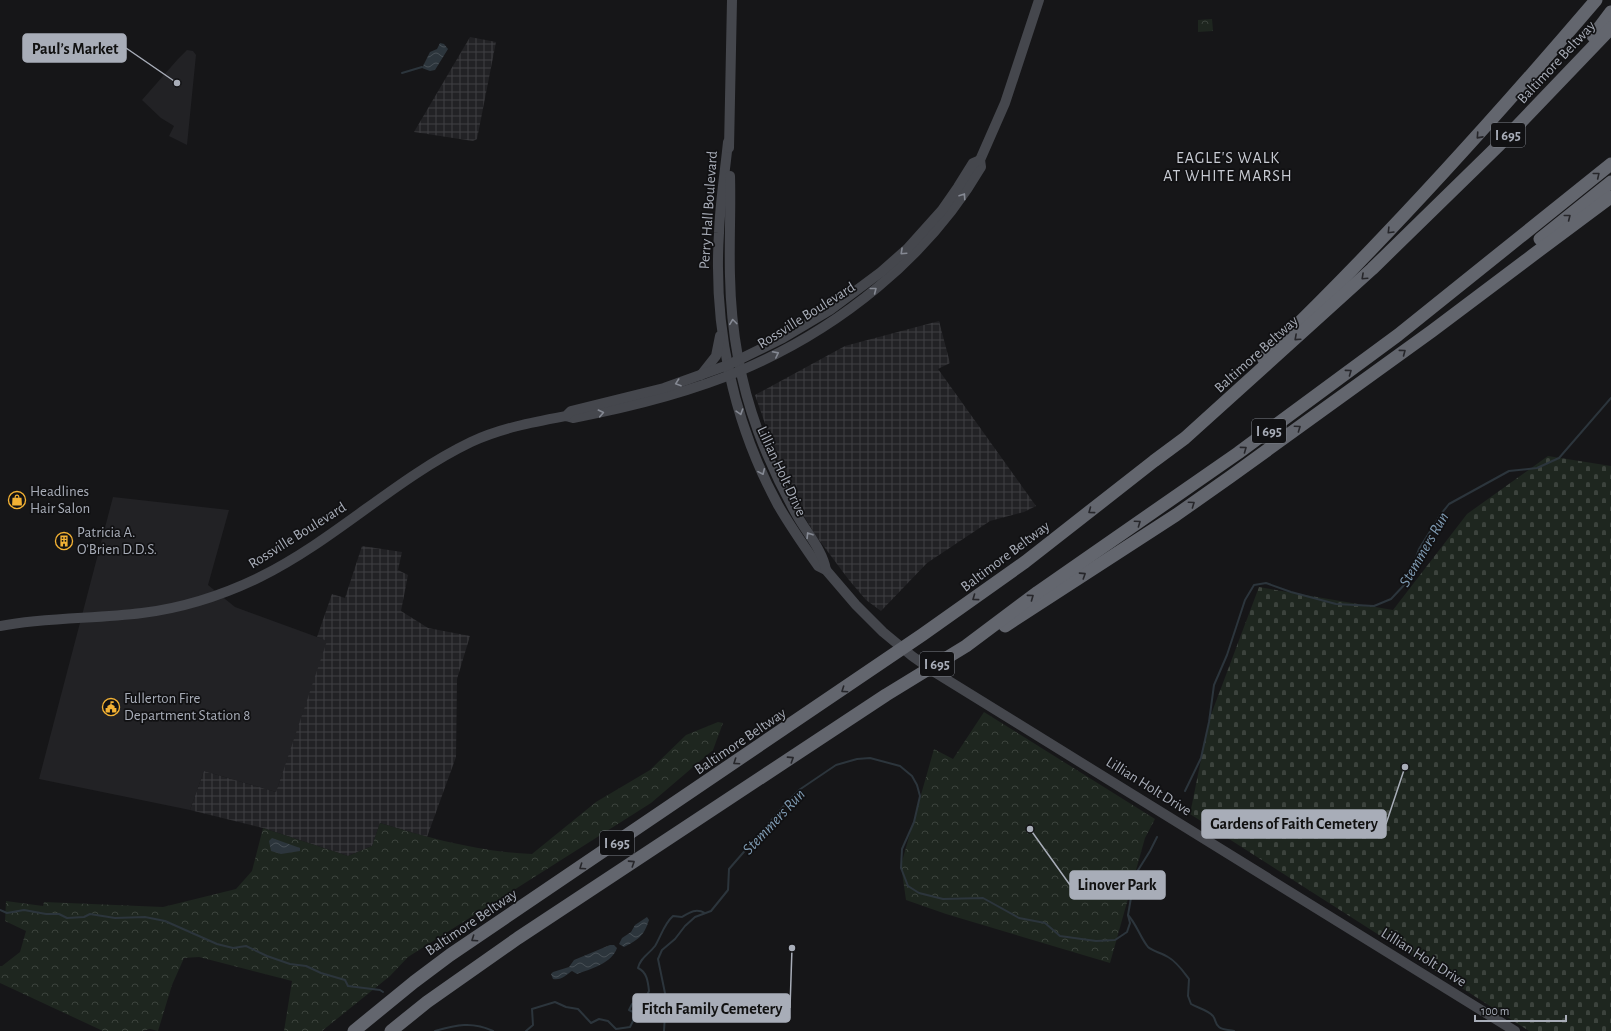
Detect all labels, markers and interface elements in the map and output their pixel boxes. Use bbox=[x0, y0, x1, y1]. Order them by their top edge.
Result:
street label: Baltimore Beltway bbox=[1514, 18, 1599, 107]
callout: Paul’s Market bbox=[23, 34, 126, 62]
text: Paul’s Market bbox=[32, 41, 119, 57]
road number: I 695 bbox=[1491, 123, 1525, 147]
one-way arrow bbox=[1476, 131, 1483, 139]
street label: Perry Hall Boulevard bbox=[697, 150, 720, 270]
district label: EAGLE'S WALK AT WHITE MARSH bbox=[1163, 150, 1293, 184]
one-way arrow bbox=[1593, 173, 1600, 180]
one-way arrow bbox=[958, 193, 966, 200]
one-way arrow bbox=[1563, 214, 1570, 221]
one-way arrow bbox=[1387, 226, 1395, 234]
one-way arrow bbox=[900, 248, 908, 255]
one-way arrow bbox=[1361, 272, 1369, 280]
street label: Rossville Boulevard bbox=[755, 279, 858, 351]
one-way arrow bbox=[869, 287, 876, 294]
street label: Baltimore Beltway bbox=[1212, 313, 1301, 396]
one-way arrow bbox=[729, 319, 738, 325]
one-way arrow bbox=[1294, 333, 1302, 341]
one-way arrow bbox=[1398, 350, 1405, 357]
one-way arrow bbox=[772, 351, 779, 358]
one-way arrow bbox=[1345, 370, 1352, 377]
one-way arrow bbox=[674, 379, 681, 387]
one-way arrow bbox=[598, 409, 605, 417]
one-way arrow bbox=[735, 409, 744, 416]
road number: I 695 bbox=[1252, 419, 1286, 443]
street label: Lillian Holt Drive bbox=[754, 424, 809, 519]
one-way arrow bbox=[1293, 426, 1300, 433]
one-way arrow bbox=[1240, 447, 1247, 454]
one-way arrow bbox=[757, 467, 765, 475]
place label: Headlines Hair Salon bbox=[30, 484, 90, 516]
shop icon: Headlines Hair Salon bbox=[7, 490, 27, 510]
street label: Rossville Boulevard bbox=[246, 499, 349, 571]
one-way arrow bbox=[1188, 501, 1195, 509]
one-way arrow bbox=[1088, 507, 1095, 514]
water label: Stemmers Run bbox=[1396, 510, 1452, 589]
street label: Baltimore Beltway bbox=[958, 518, 1053, 595]
one-way arrow bbox=[1133, 521, 1140, 528]
place label: Patricia A. O’Brien D.D.S. bbox=[77, 525, 157, 557]
building icon: Patricia A. O’Brien D.D.S. bbox=[54, 531, 74, 551]
one-way arrow bbox=[806, 533, 813, 540]
one-way arrow bbox=[1079, 572, 1086, 580]
one-way arrow bbox=[973, 593, 980, 600]
one-way arrow bbox=[1026, 595, 1033, 602]
road number: I 695 bbox=[920, 652, 954, 676]
one-way arrow bbox=[841, 685, 848, 693]
place label: Fullerton Fire Department Station 8 bbox=[124, 691, 250, 723]
public building icon: Fullerton Fire Department Station 8 bbox=[101, 697, 121, 717]
street label: Baltimore Beltway bbox=[692, 705, 789, 778]
street label: Lillian Holt Drive bbox=[1103, 754, 1194, 819]
one-way arrow bbox=[787, 756, 794, 763]
one-way arrow bbox=[733, 758, 740, 765]
water label: Stemmers Run bbox=[740, 786, 808, 858]
callout: Gardens of Faith Cemetery bbox=[1202, 810, 1386, 838]
text: Gardens of Faith Cemetery bbox=[1210, 816, 1379, 833]
road number: I 695 bbox=[600, 831, 634, 855]
one-way arrow bbox=[628, 861, 635, 868]
one-way arrow bbox=[579, 862, 586, 870]
callout: Linover Park bbox=[1070, 871, 1165, 899]
text: Linover Park bbox=[1077, 877, 1157, 893]
street label: Baltimore Beltway bbox=[423, 886, 520, 959]
street label: Lillian Holt Drive bbox=[1378, 925, 1469, 990]
one-way arrow bbox=[471, 934, 478, 942]
callout: Fitch Family Cemetery bbox=[633, 994, 790, 1022]
scale bar bbox=[1475, 997, 1566, 1023]
text: Fitch Family Cemetery bbox=[642, 1001, 783, 1018]
text: 100 m bbox=[1481, 1005, 1509, 1017]

